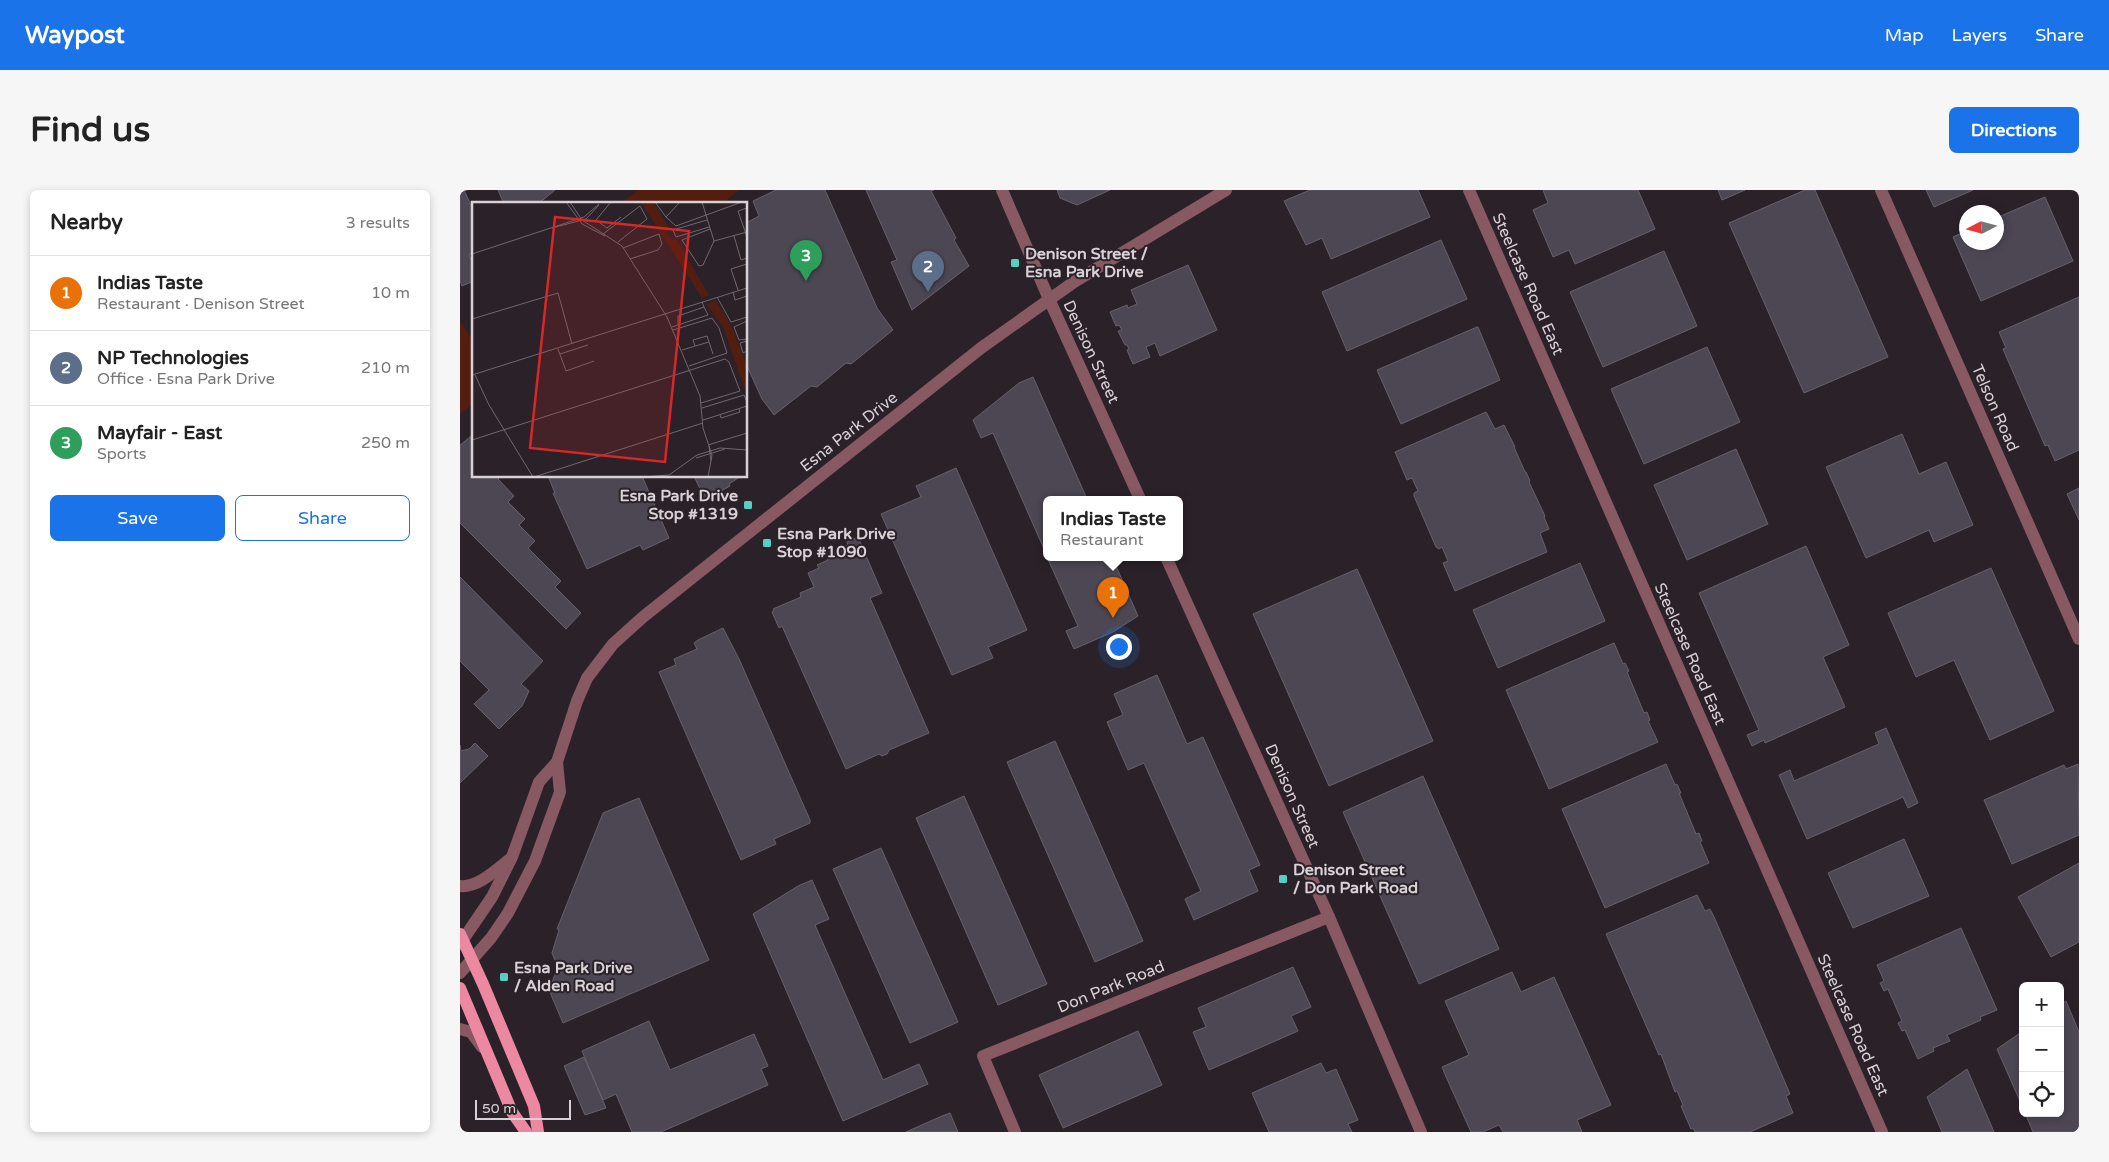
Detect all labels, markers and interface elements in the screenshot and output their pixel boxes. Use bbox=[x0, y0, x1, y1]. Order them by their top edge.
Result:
text: Waypost bbox=[25, 21, 125, 50]
text: Map bbox=[1885, 24, 1924, 46]
text: Layers bbox=[1952, 24, 2007, 46]
text: Share bbox=[2035, 24, 2084, 46]
button: Directions bbox=[1949, 107, 2079, 153]
text: Find us bbox=[30, 109, 150, 151]
inset map bbox=[472, 202, 748, 478]
north arrow bbox=[1959, 205, 2004, 250]
text: Nearby bbox=[50, 210, 123, 235]
street label: Steelcase Road East bbox=[1488, 210, 1568, 358]
text: 3 results bbox=[346, 213, 410, 233]
pin: 3 bbox=[790, 240, 822, 281]
place label: Denison Street / Esna Park Drive bbox=[1025, 244, 1148, 282]
pin: 2 bbox=[912, 251, 944, 292]
marker: Denison Street / Esna Park Drive bbox=[1009, 257, 1021, 269]
text: Indias Taste bbox=[97, 272, 203, 294]
text: 1 bbox=[61, 283, 71, 303]
text: 10 m bbox=[371, 283, 410, 303]
text: Restaurant · Denison Street bbox=[97, 294, 305, 314]
street label: Denison Street bbox=[1058, 297, 1124, 407]
text: NP Technologies bbox=[97, 347, 249, 369]
text: 2 bbox=[61, 358, 71, 378]
text: 210 m bbox=[361, 358, 410, 378]
street label: Telson Road bbox=[1967, 361, 2023, 455]
text: Office · Esna Park Drive bbox=[97, 369, 275, 389]
street label: Esna Park Drive bbox=[796, 388, 902, 476]
text: Mayfair - East bbox=[97, 422, 222, 444]
text: 3 bbox=[61, 433, 71, 453]
text: 250 m bbox=[361, 433, 410, 453]
text: Sports bbox=[97, 444, 146, 464]
place label: Esna Park Drive Stop #1319 bbox=[620, 486, 738, 524]
button: Save bbox=[50, 495, 225, 541]
button: Share bbox=[235, 495, 410, 541]
popup bbox=[1043, 496, 1183, 561]
marker: Esna Park Drive Stop #1319 bbox=[742, 499, 754, 511]
text: Indias Taste bbox=[1060, 508, 1166, 530]
place label: Esna Park Drive Stop #1090 bbox=[777, 524, 895, 562]
text: Restaurant bbox=[1060, 530, 1144, 550]
marker: Esna Park Drive Stop #1090 bbox=[761, 537, 773, 549]
pin: 1 bbox=[1097, 577, 1129, 618]
street label: Steelcase Road East bbox=[1650, 580, 1730, 728]
your location bbox=[1106, 634, 1132, 660]
street label: Denison Street bbox=[1260, 741, 1324, 851]
place label: Denison Street / Don Park Road bbox=[1293, 860, 1418, 898]
marker: Denison Street / Don Park Road bbox=[1277, 873, 1289, 885]
street label: Steelcase Road East bbox=[1813, 951, 1893, 1099]
street label: Don Park Road bbox=[1054, 956, 1168, 1018]
place label: Esna Park Drive / Alden Road bbox=[514, 958, 632, 996]
marker: Esna Park Drive / Alden Road bbox=[498, 971, 510, 983]
map controls bbox=[2019, 982, 2064, 1117]
button: + bbox=[2019, 982, 2064, 1027]
button: − bbox=[2019, 1027, 2064, 1072]
button: locate bbox=[2019, 1072, 2064, 1117]
scale bar bbox=[475, 1097, 571, 1120]
text: 50 m bbox=[482, 1100, 516, 1117]

